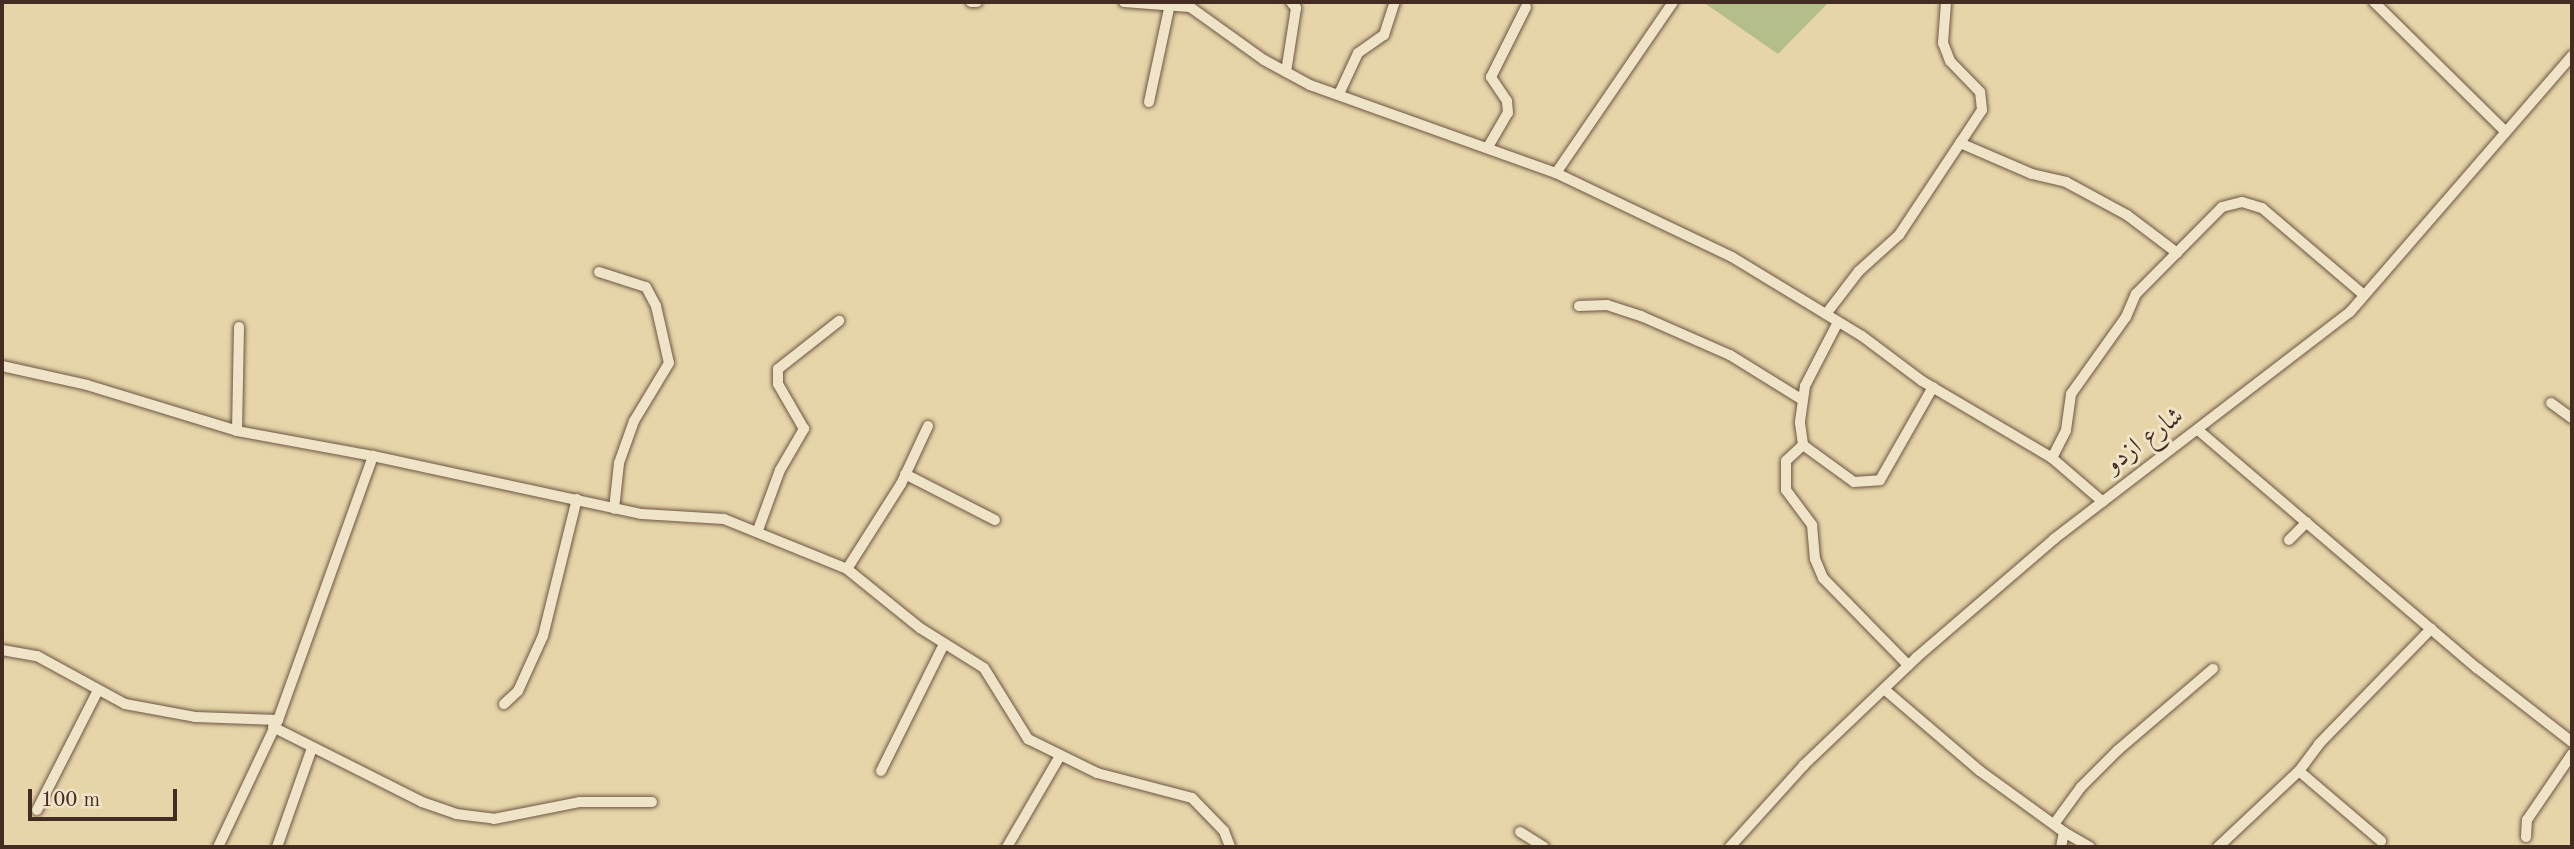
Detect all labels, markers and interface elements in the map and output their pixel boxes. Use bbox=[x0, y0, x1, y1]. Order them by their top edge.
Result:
street label: شارع ازدو bbox=[2099, 401, 2191, 481]
scale bar bbox=[32, 776, 180, 820]
text: 100 m bbox=[41, 790, 100, 811]

